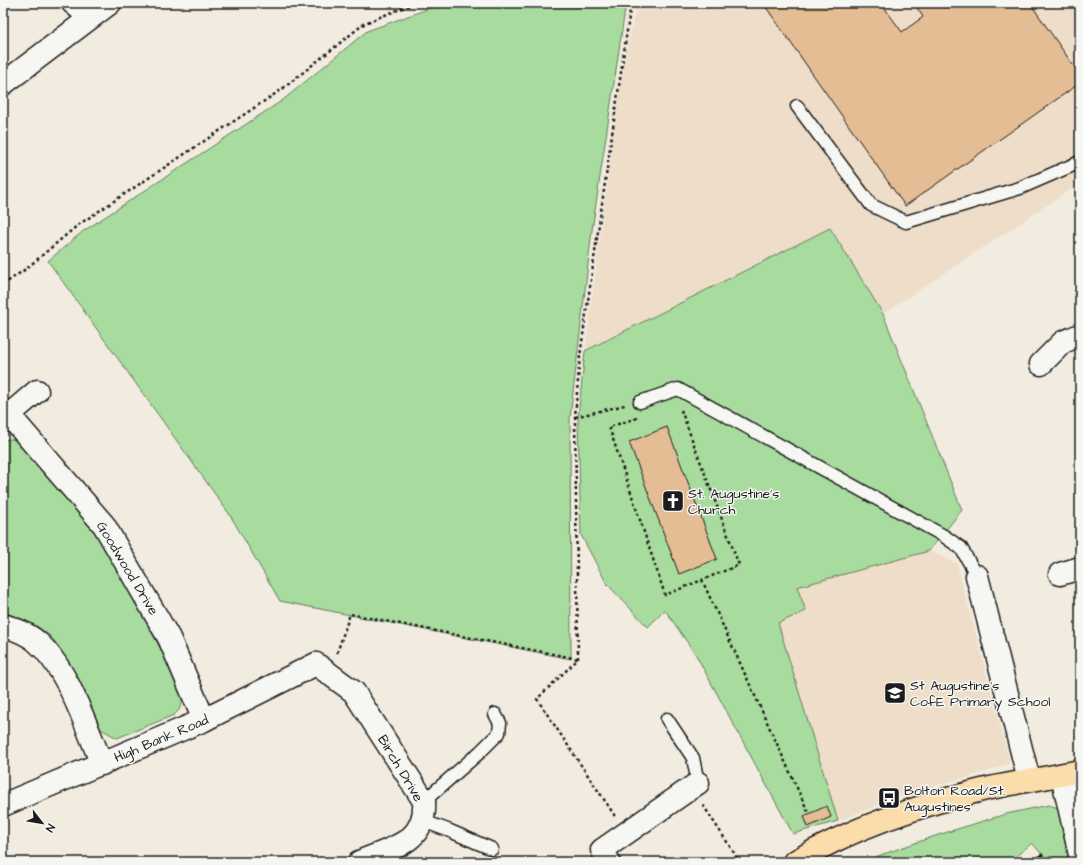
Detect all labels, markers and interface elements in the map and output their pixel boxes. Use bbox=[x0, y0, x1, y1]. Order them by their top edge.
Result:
place label: St. Augustine's Church bbox=[688, 484, 779, 520]
church icon: St. Augustine's Church bbox=[660, 488, 686, 514]
street label: Goodwood Drive bbox=[91, 518, 163, 620]
place label: St Augustine's CofE Primary School bbox=[910, 676, 1051, 712]
school or university icon: St Augustine's CofE Primary School bbox=[882, 680, 908, 706]
street label: High Bank Road bbox=[111, 710, 212, 768]
street label: Birch Drive bbox=[372, 731, 428, 806]
place label: Bolton Road/St. Augustines bbox=[904, 781, 1005, 817]
bus stop icon: Bolton Road/St. Augustines bbox=[876, 785, 902, 811]
north arrow bbox=[22, 803, 62, 843]
text: N bbox=[42, 821, 58, 835]

